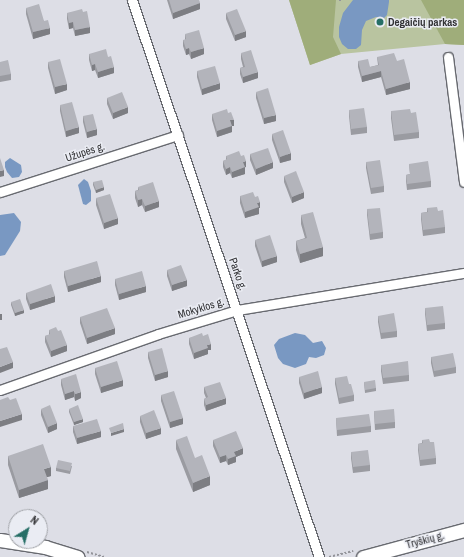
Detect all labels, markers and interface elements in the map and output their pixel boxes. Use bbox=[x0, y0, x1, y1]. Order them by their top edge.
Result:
place label: Degaičių parkas bbox=[388, 15, 457, 29]
marker: Degaičių parkas bbox=[375, 17, 385, 27]
street label: Užupės g. bbox=[64, 139, 106, 165]
street label: Parko g. bbox=[226, 256, 250, 292]
street label: Mokyklos g. bbox=[176, 295, 226, 321]
north arrow bbox=[8, 509, 48, 549]
text: N bbox=[28, 513, 41, 528]
street label: Tryškių g. bbox=[404, 529, 446, 551]

